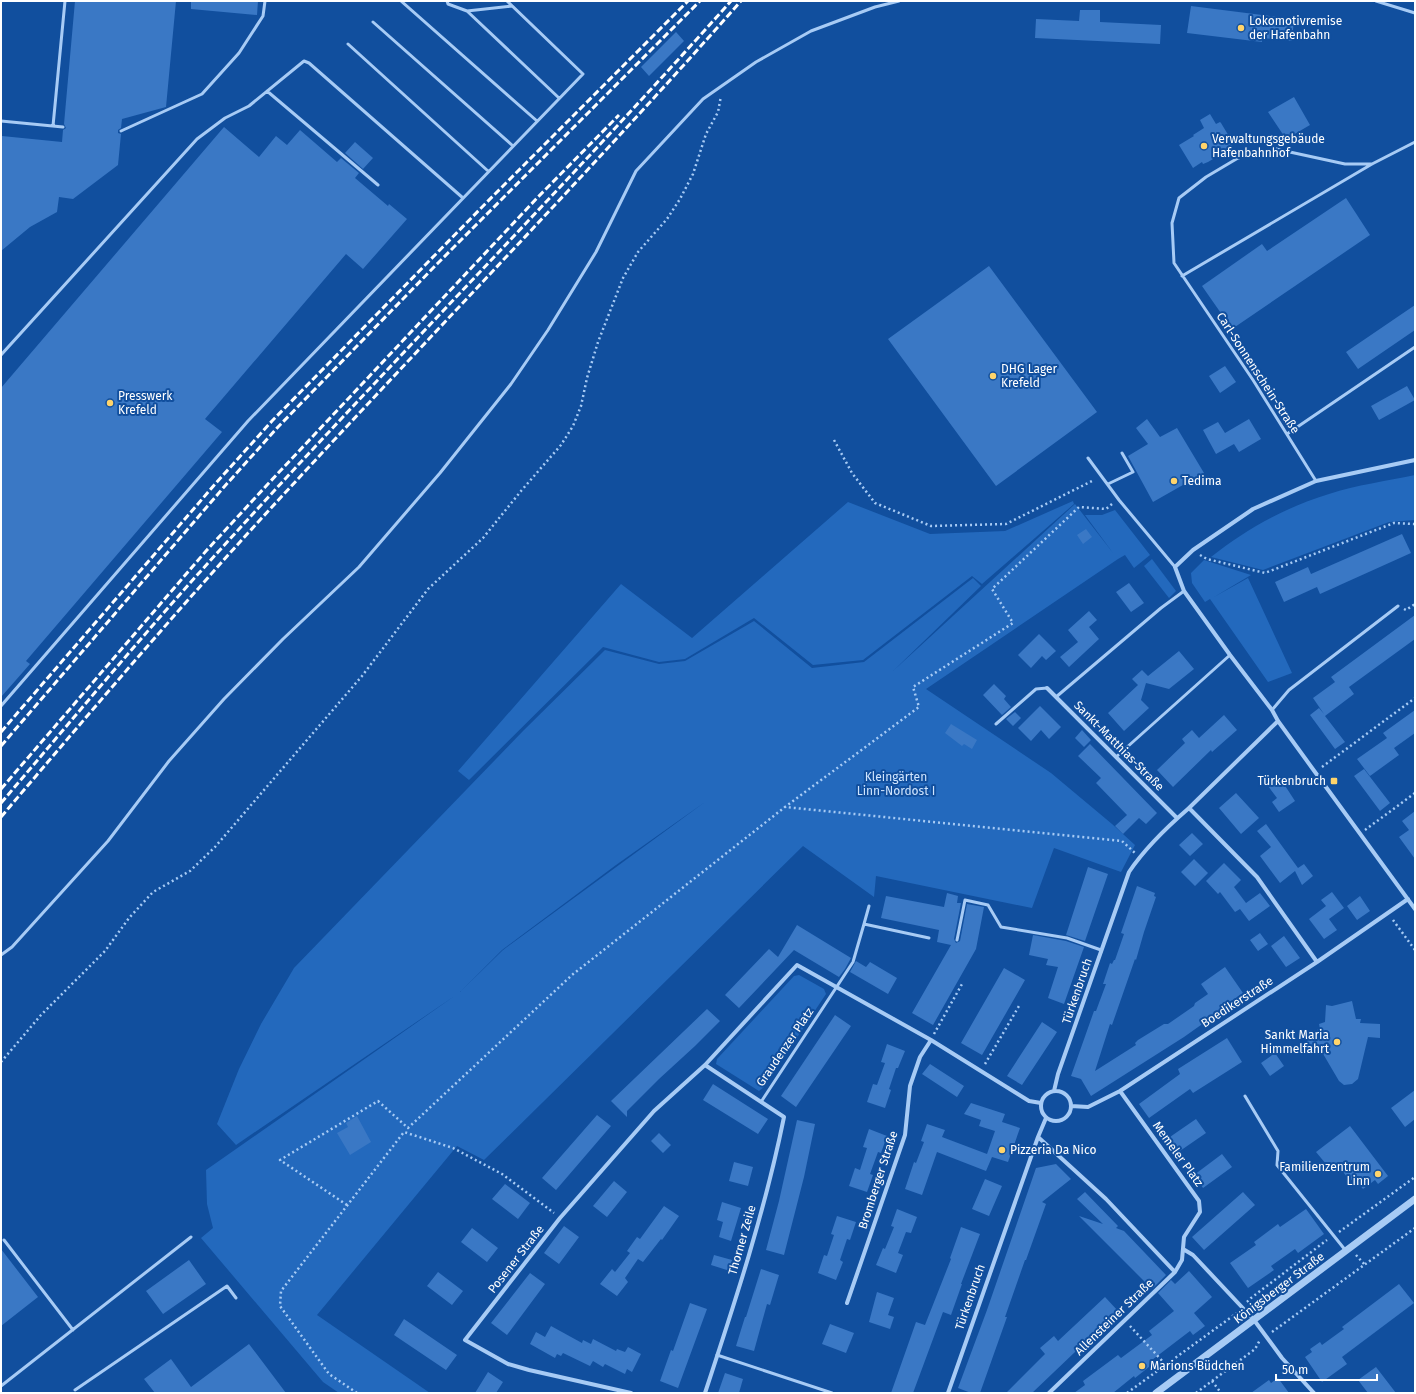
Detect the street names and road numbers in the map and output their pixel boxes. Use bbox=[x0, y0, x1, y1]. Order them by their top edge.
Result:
street label: Carl-Sonnenschein-Straße bbox=[1214, 310, 1302, 436]
street label: Sankt-Matthias-Straße bbox=[1071, 698, 1167, 794]
street label: Türkenbruch bbox=[1059, 956, 1095, 1026]
street label: Boedikerstraße bbox=[1198, 974, 1276, 1030]
street label: Graudenzer Platz bbox=[753, 1005, 817, 1089]
street label: Memeler Platz bbox=[1150, 1119, 1206, 1189]
street label: Bromberger Straße bbox=[855, 1129, 901, 1231]
street label: Thorner Zeile bbox=[725, 1203, 759, 1277]
street label: Posener Straße bbox=[485, 1222, 547, 1296]
street label: Königsberger Straße bbox=[1231, 1249, 1327, 1327]
street label: Türkenbruch bbox=[952, 1262, 988, 1332]
street label: Allensteiner Straße bbox=[1072, 1276, 1156, 1358]

